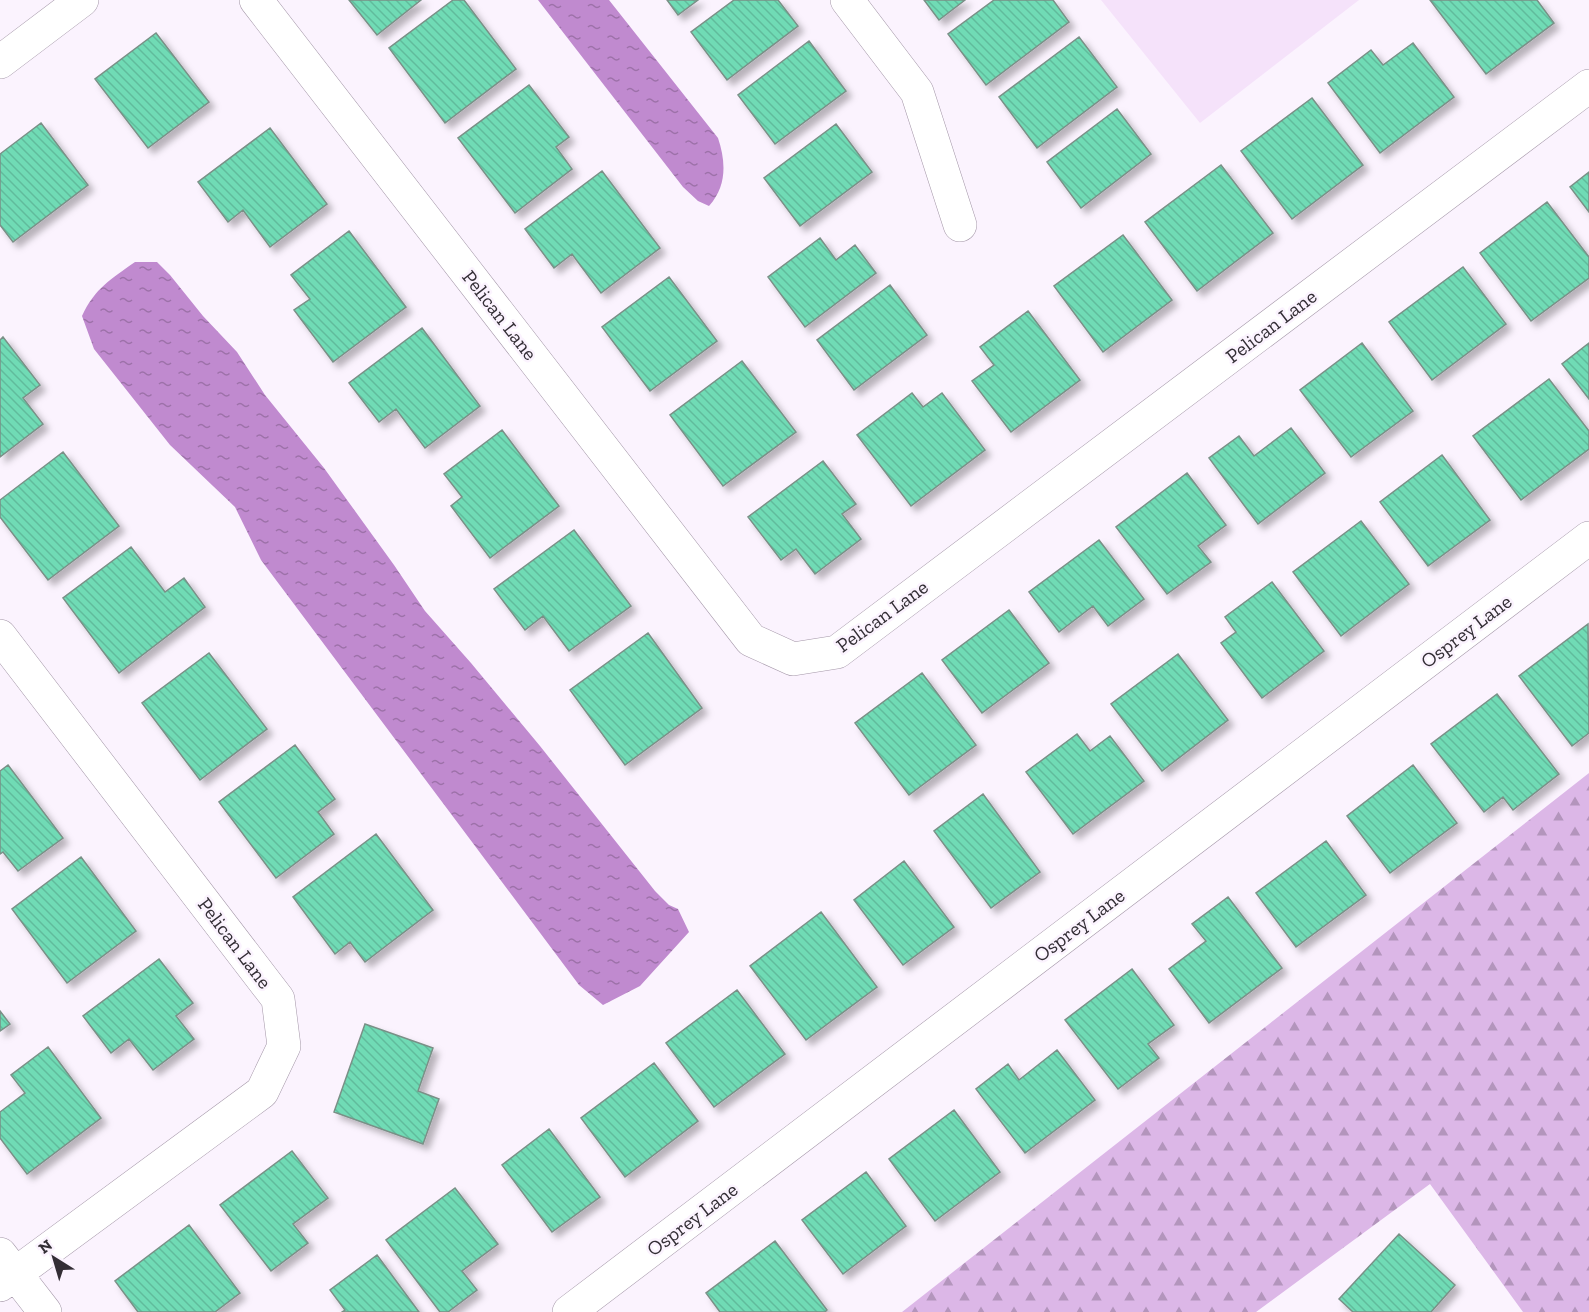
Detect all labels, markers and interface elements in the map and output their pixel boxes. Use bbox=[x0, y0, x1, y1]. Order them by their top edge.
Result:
street label: Pelican Lane bbox=[457, 265, 543, 365]
street label: Pelican Lane bbox=[1221, 284, 1321, 368]
street label: Pelican Lane bbox=[831, 575, 933, 657]
street label: Osprey Lane bbox=[1416, 589, 1516, 673]
street label: Osprey Lane bbox=[1029, 883, 1129, 967]
street label: Pelican Lane bbox=[193, 893, 277, 993]
street label: Osprey Lane bbox=[642, 1177, 742, 1261]
north arrow bbox=[24, 1228, 84, 1288]
text: N bbox=[35, 1235, 56, 1258]

